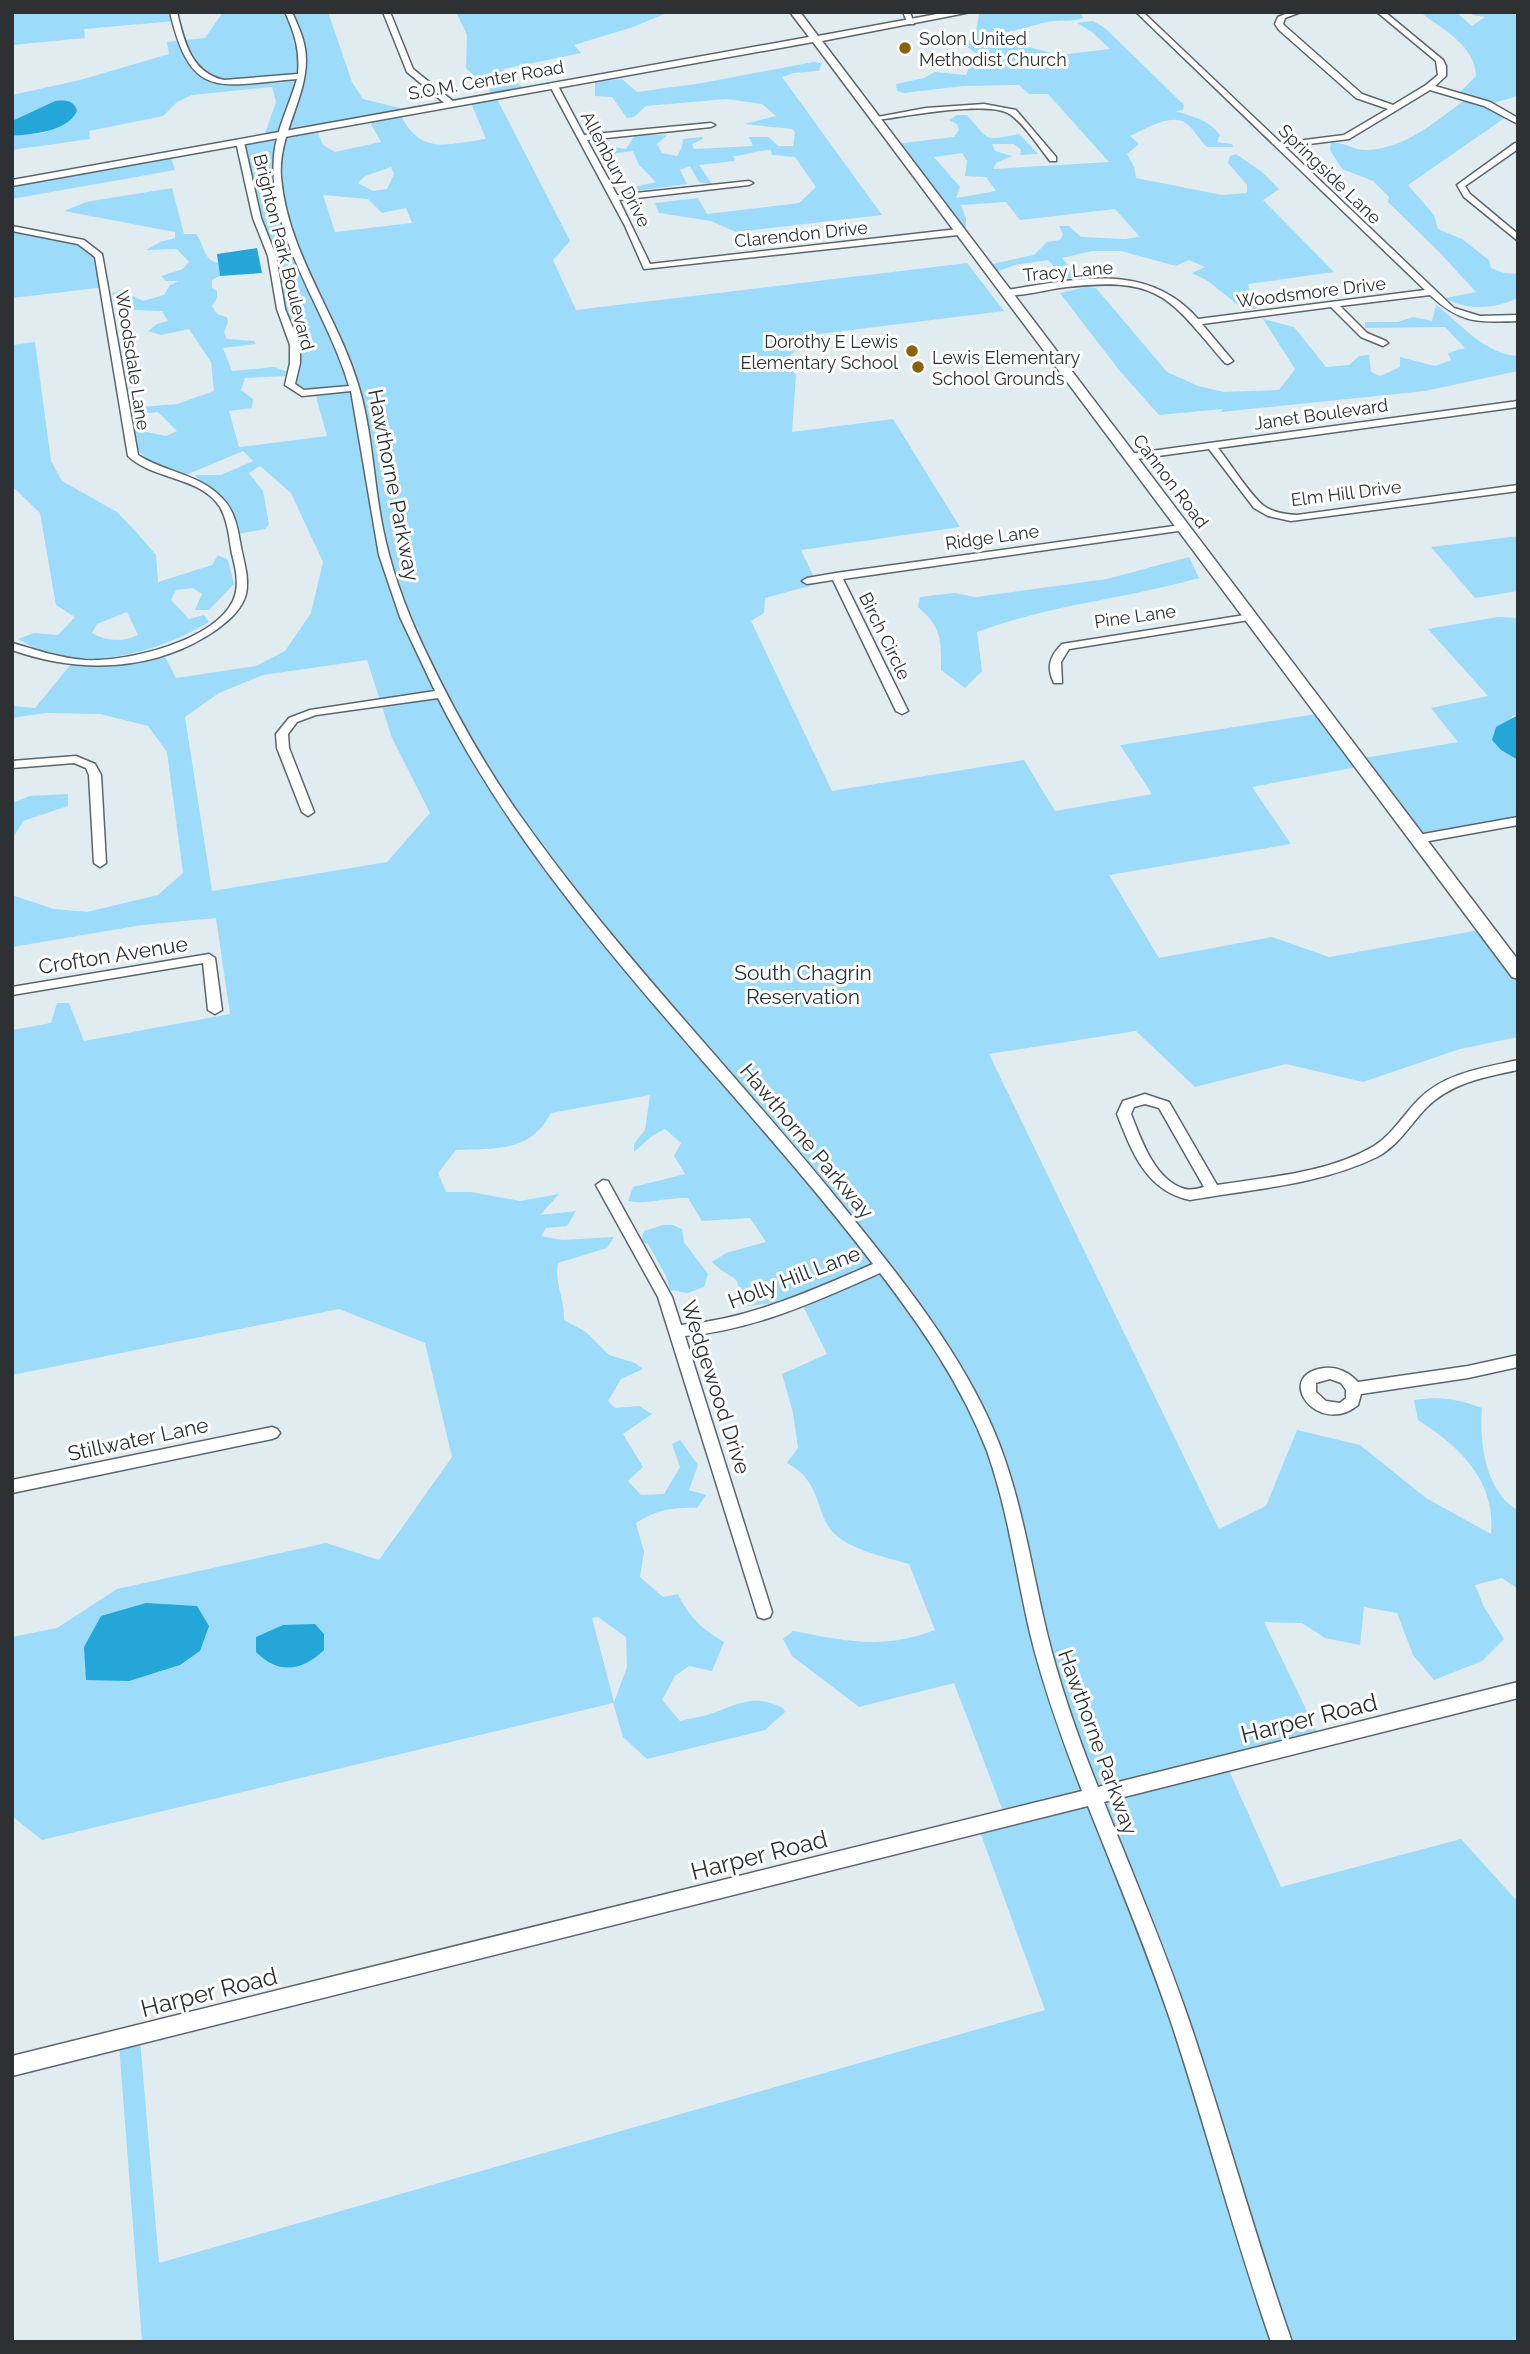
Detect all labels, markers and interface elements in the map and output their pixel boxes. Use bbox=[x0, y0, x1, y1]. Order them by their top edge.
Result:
place label: Solon United Methodist Church bbox=[919, 28, 1067, 70]
marker: Solon United Methodist Church bbox=[897, 40, 913, 56]
street label: S.O.M. Center Road bbox=[406, 56, 566, 104]
street label: Allenbury Drive bbox=[577, 108, 656, 231]
street label: Springside Lane bbox=[1274, 120, 1386, 228]
street label: Brighton Park Boulevard bbox=[249, 152, 319, 352]
street label: Clarendon Drive bbox=[733, 217, 869, 251]
street label: Tracy Lane bbox=[1022, 257, 1114, 285]
street label: Woodsmore Drive bbox=[1235, 272, 1387, 312]
street label: Woodsdale Lane bbox=[112, 289, 154, 432]
place label: Dorothy E Lewis Elementary School bbox=[740, 331, 898, 373]
marker: Dorothy E Lewis Elementary School bbox=[904, 343, 920, 359]
place label: Lewis Elementary School Grounds bbox=[932, 347, 1081, 389]
marker: Lewis Elementary School Grounds bbox=[910, 359, 926, 375]
street label: Hawthorne Parkway bbox=[363, 387, 425, 583]
street label: Janet Boulevard bbox=[1253, 394, 1389, 434]
street label: Cannon Road bbox=[1129, 430, 1213, 532]
street label: Elm Hill Drive bbox=[1290, 476, 1403, 510]
street label: Ridge Lane bbox=[944, 520, 1041, 554]
street label: Birch Circle bbox=[855, 589, 915, 683]
street label: Pine Lane bbox=[1093, 600, 1178, 632]
street label: Crofton Avenue bbox=[37, 931, 189, 979]
park label: South Chagrin Reservation bbox=[734, 960, 872, 1009]
street label: Hawthorne Parkway bbox=[735, 1058, 879, 1224]
street label: Holly Hill Lane bbox=[724, 1240, 864, 1314]
street label: Wedgewood Drive bbox=[676, 1297, 756, 1477]
street label: Stillwater Lane bbox=[65, 1412, 211, 1466]
street label: Hawthorne Parkway bbox=[1053, 1646, 1143, 1838]
street label: Harper Road bbox=[1238, 1687, 1380, 1749]
street label: Harper Road bbox=[688, 1824, 830, 1886]
street label: Harper Road bbox=[138, 1961, 280, 2023]

